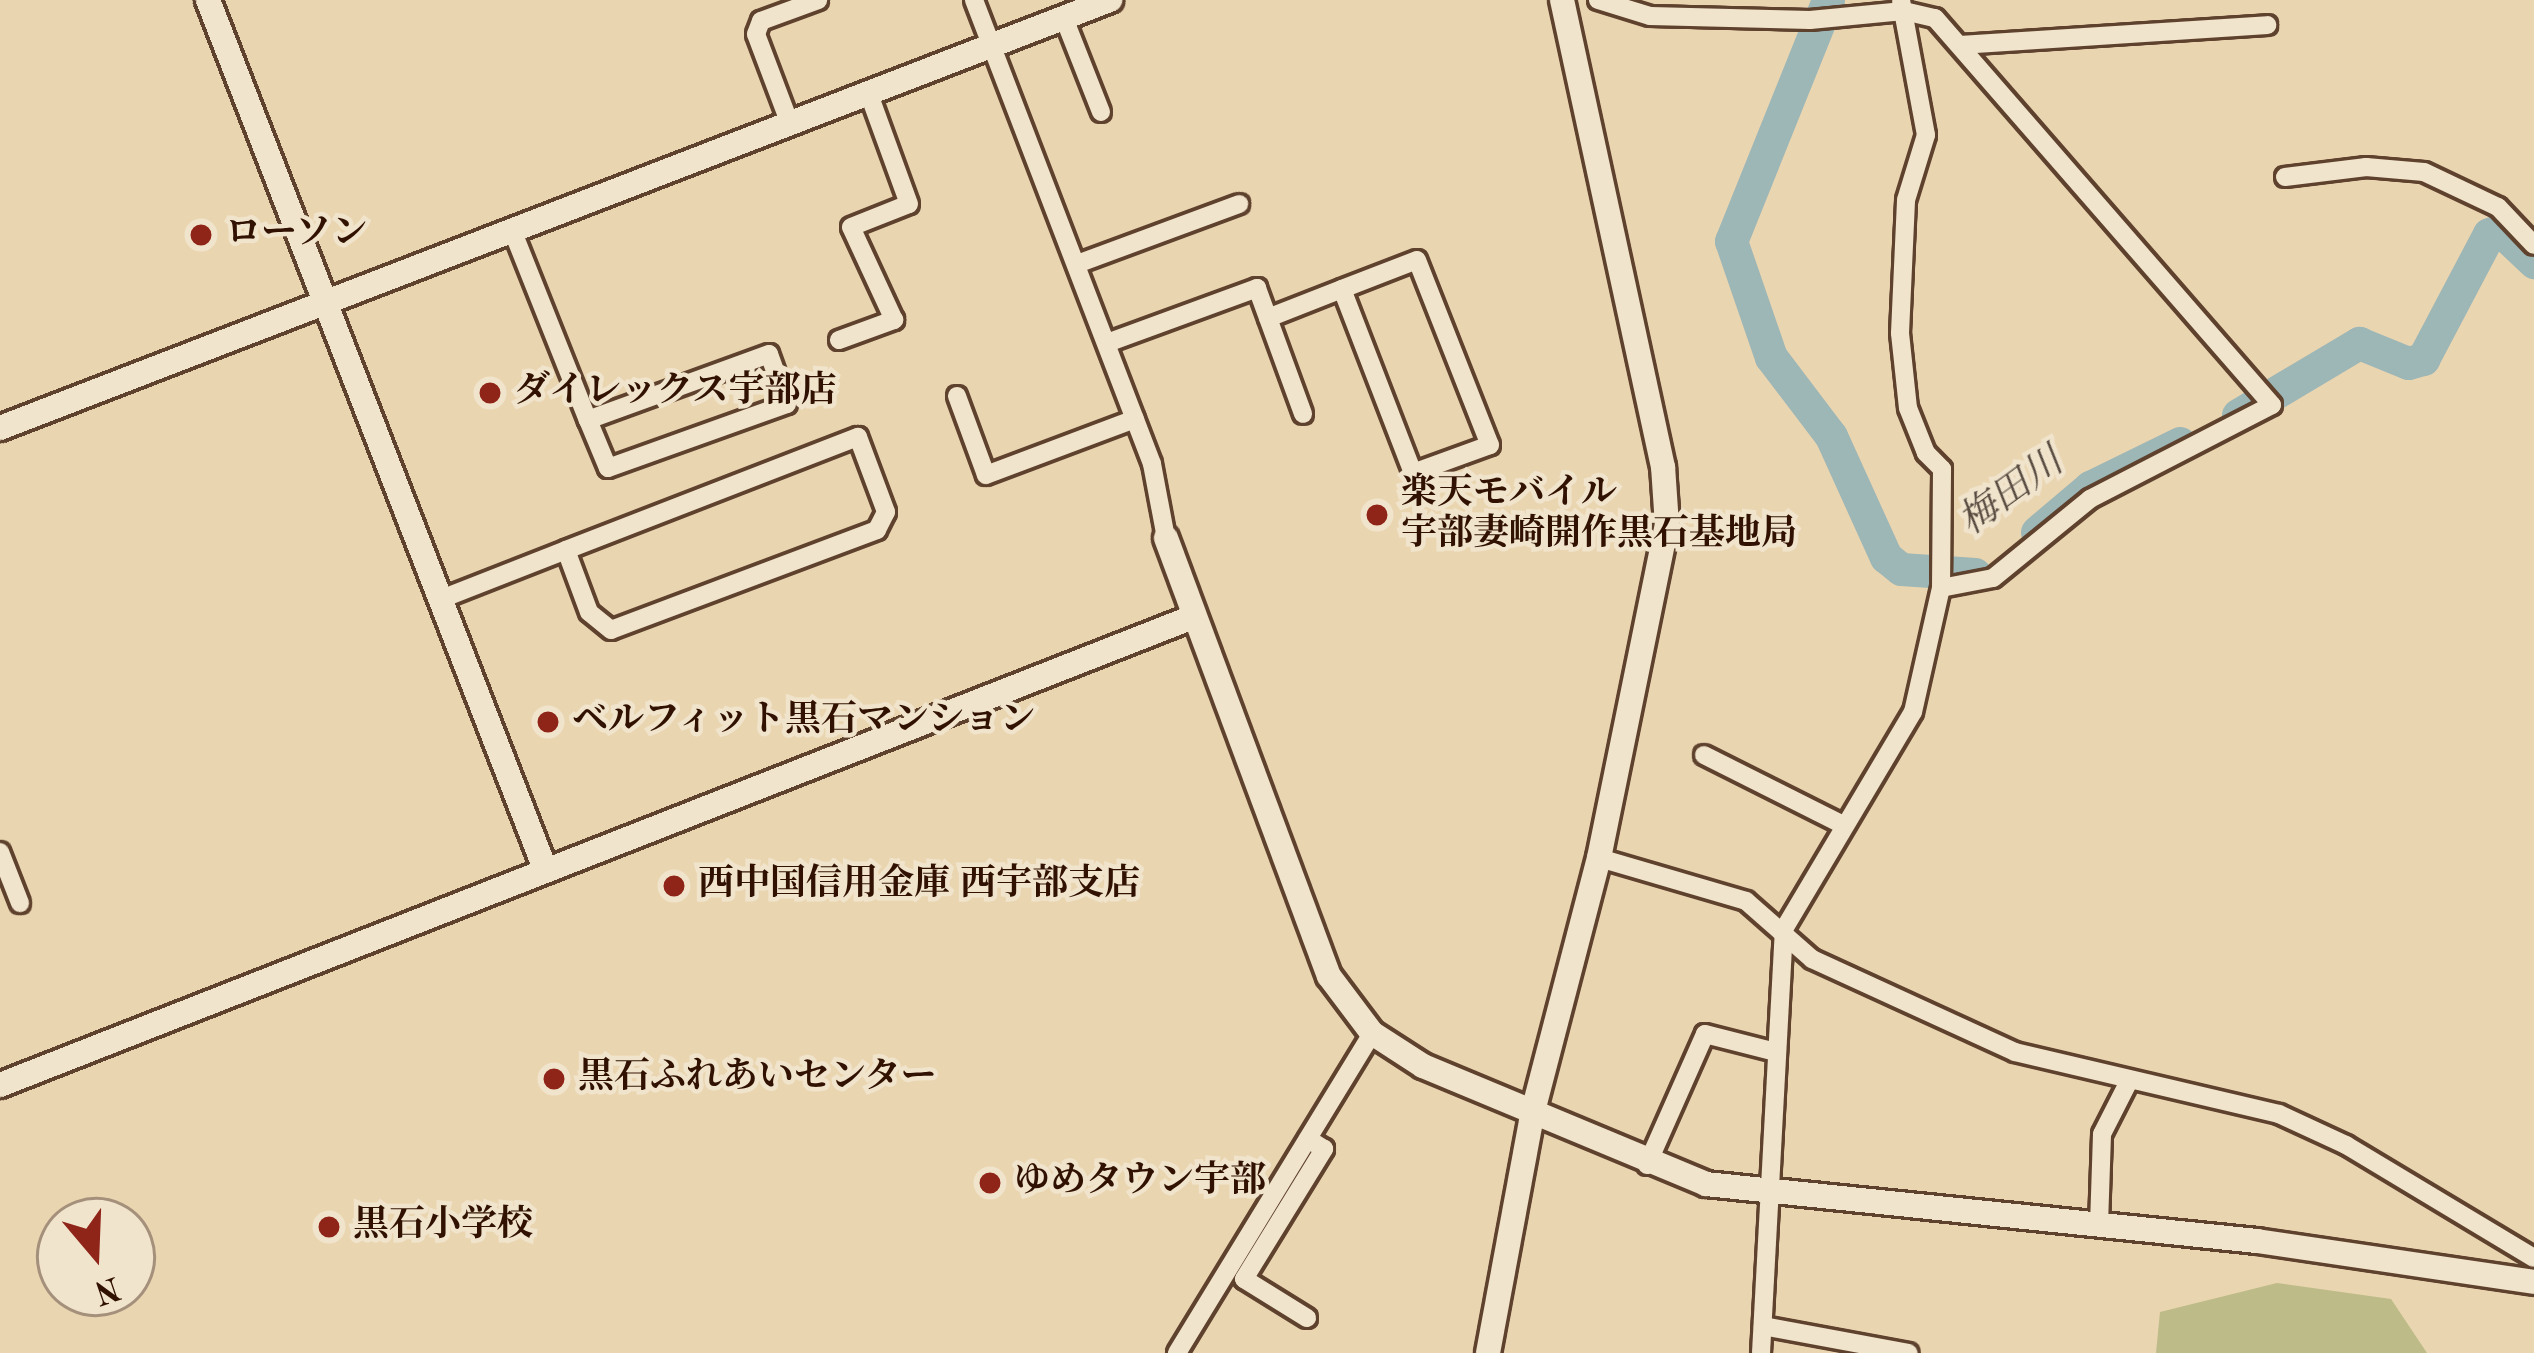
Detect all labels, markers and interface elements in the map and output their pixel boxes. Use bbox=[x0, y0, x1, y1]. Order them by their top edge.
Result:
place label: ローソン bbox=[225, 213, 369, 257]
marker: ローソン bbox=[188, 222, 214, 248]
place label: ダイレックス宇部店 bbox=[514, 371, 838, 415]
marker: ダイレックス宇部店 bbox=[477, 380, 503, 406]
water label: 梅田川 bbox=[1951, 440, 2073, 546]
place label: 楽天モバイル 宇部妻崎開作黒石基地局 bbox=[1401, 472, 1797, 557]
marker: 楽天モバイル 宇部妻崎開作黒石基地局 bbox=[1364, 502, 1390, 528]
place label: ベルフィット黒石マンション bbox=[572, 700, 1040, 744]
marker: ベルフィット黒石マンション bbox=[535, 709, 561, 735]
place label: 西中国信用金庫 西宇部支店 bbox=[698, 864, 1140, 908]
marker: 西中国信用金庫 西宇部支店 bbox=[661, 873, 687, 899]
place label: 黒石ふれあいセンター bbox=[578, 1057, 938, 1101]
marker: 黒石ふれあいセンター bbox=[541, 1066, 567, 1092]
place label: ゆめタウン宇部 bbox=[1014, 1161, 1266, 1205]
marker: ゆめタウン宇部 bbox=[977, 1170, 1003, 1196]
north arrow bbox=[36, 1197, 156, 1317]
place label: 黒石小学校 bbox=[353, 1205, 533, 1249]
marker: 黒石小学校 bbox=[316, 1214, 342, 1240]
text: N bbox=[90, 1269, 124, 1308]

